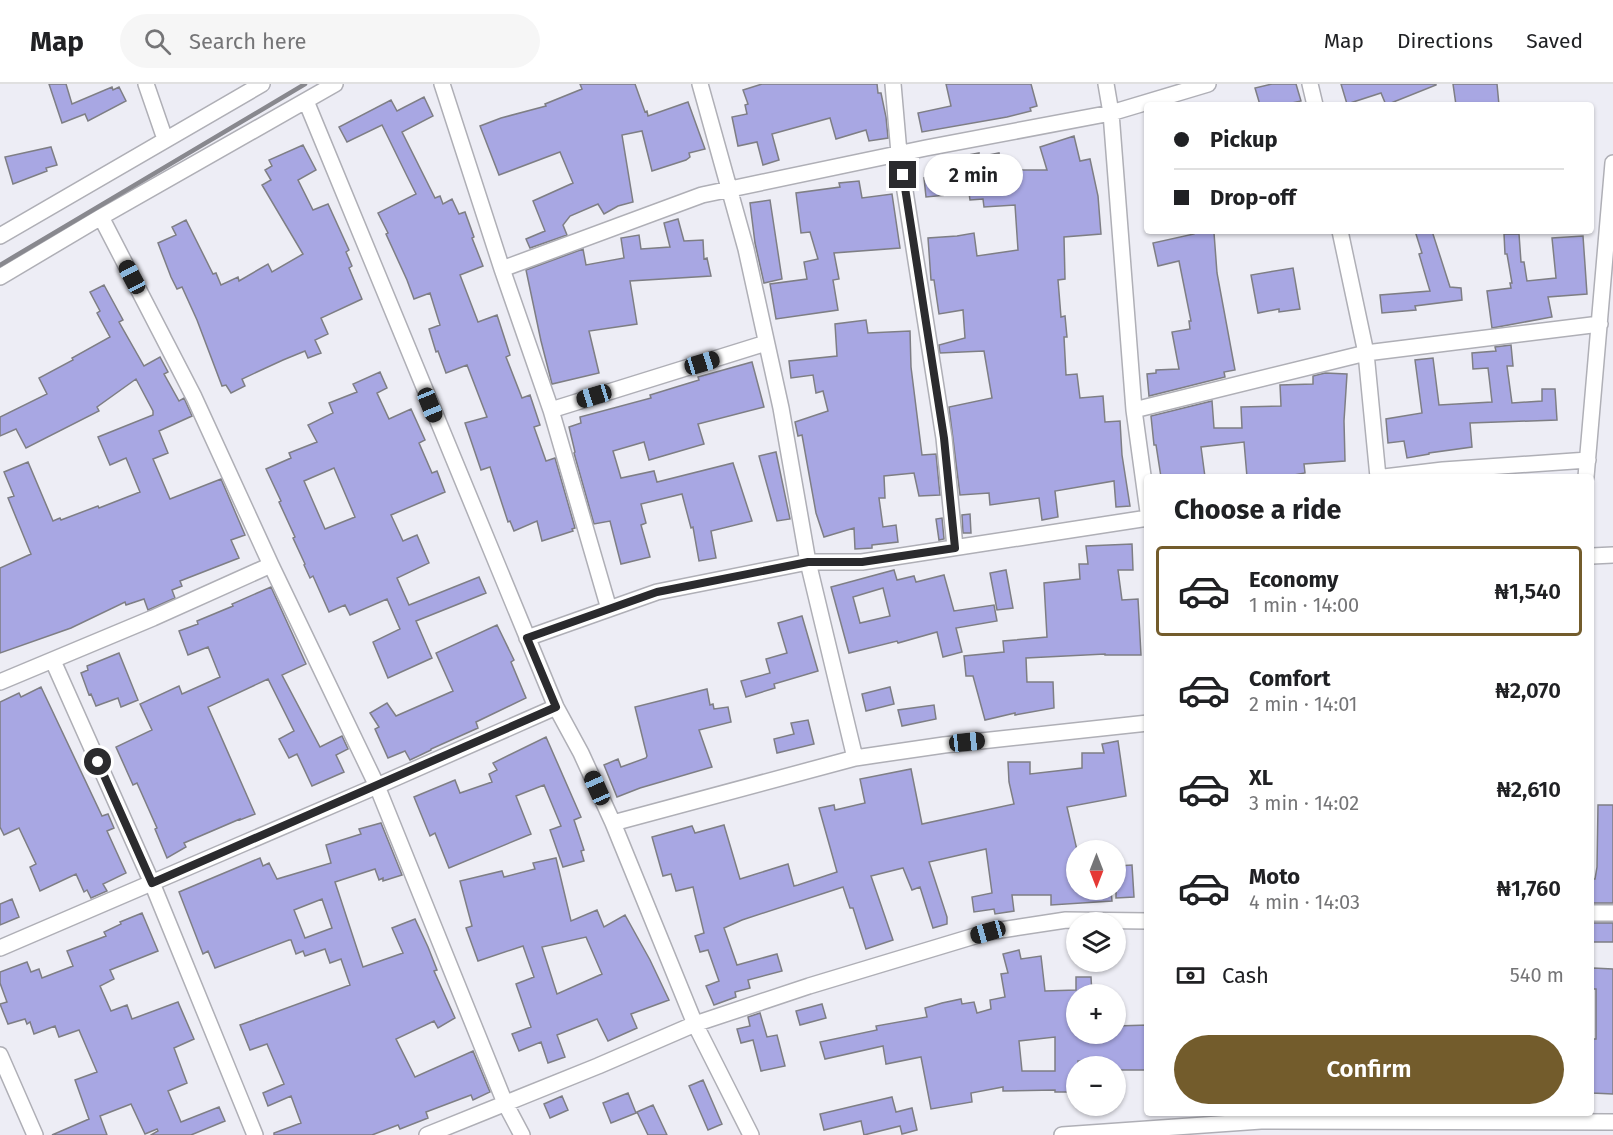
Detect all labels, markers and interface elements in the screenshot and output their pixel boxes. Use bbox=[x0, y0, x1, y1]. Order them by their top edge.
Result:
search box bbox=[120, 14, 540, 68]
text: Map bbox=[30, 25, 84, 58]
icon: search bbox=[141, 25, 174, 58]
text: Search here bbox=[189, 28, 307, 55]
text: Map bbox=[1324, 28, 1364, 54]
text: Directions bbox=[1397, 28, 1493, 54]
text: Saved bbox=[1526, 28, 1583, 54]
text: Pickup bbox=[1210, 126, 1278, 153]
callout: 2 min bbox=[924, 154, 1023, 196]
route end bbox=[889, 161, 916, 188]
text: 2 min bbox=[949, 163, 998, 187]
text: Drop-off bbox=[1210, 184, 1296, 211]
car bbox=[116, 257, 148, 297]
car bbox=[682, 349, 722, 377]
car bbox=[574, 382, 614, 410]
car bbox=[415, 385, 445, 425]
text: Choose a ride bbox=[1174, 494, 1341, 526]
icon: car bbox=[1177, 564, 1231, 618]
text: Economy bbox=[1249, 566, 1338, 593]
text: ₦1,540 bbox=[1494, 578, 1561, 605]
text: 1 min · 14:00 bbox=[1249, 593, 1359, 617]
icon: car bbox=[1177, 663, 1231, 717]
text: Comfort bbox=[1249, 665, 1330, 692]
text: ₦2,070 bbox=[1495, 677, 1561, 704]
text: 2 min · 14:01 bbox=[1249, 692, 1358, 716]
car bbox=[948, 731, 986, 753]
route start bbox=[84, 748, 111, 775]
icon: car bbox=[1177, 762, 1231, 816]
text: XL bbox=[1249, 764, 1273, 791]
car bbox=[581, 768, 613, 808]
text: ₦2,610 bbox=[1496, 776, 1561, 803]
text: 3 min · 14:02 bbox=[1249, 791, 1359, 815]
north arrow bbox=[1066, 840, 1126, 900]
map controls bbox=[1066, 840, 1126, 1116]
icon: car bbox=[1177, 861, 1231, 915]
text: Moto bbox=[1249, 863, 1300, 890]
text: ₦1,760 bbox=[1497, 875, 1561, 902]
text: 4 min · 14:03 bbox=[1249, 890, 1360, 914]
button: layers bbox=[1066, 912, 1126, 972]
car bbox=[968, 918, 1008, 946]
icon: cash bbox=[1174, 959, 1207, 992]
text: Cash bbox=[1222, 962, 1269, 989]
text: 540 m bbox=[1510, 963, 1564, 987]
button: + bbox=[1066, 984, 1126, 1044]
button: Confirm bbox=[1174, 1035, 1564, 1104]
button: − bbox=[1066, 1056, 1126, 1116]

